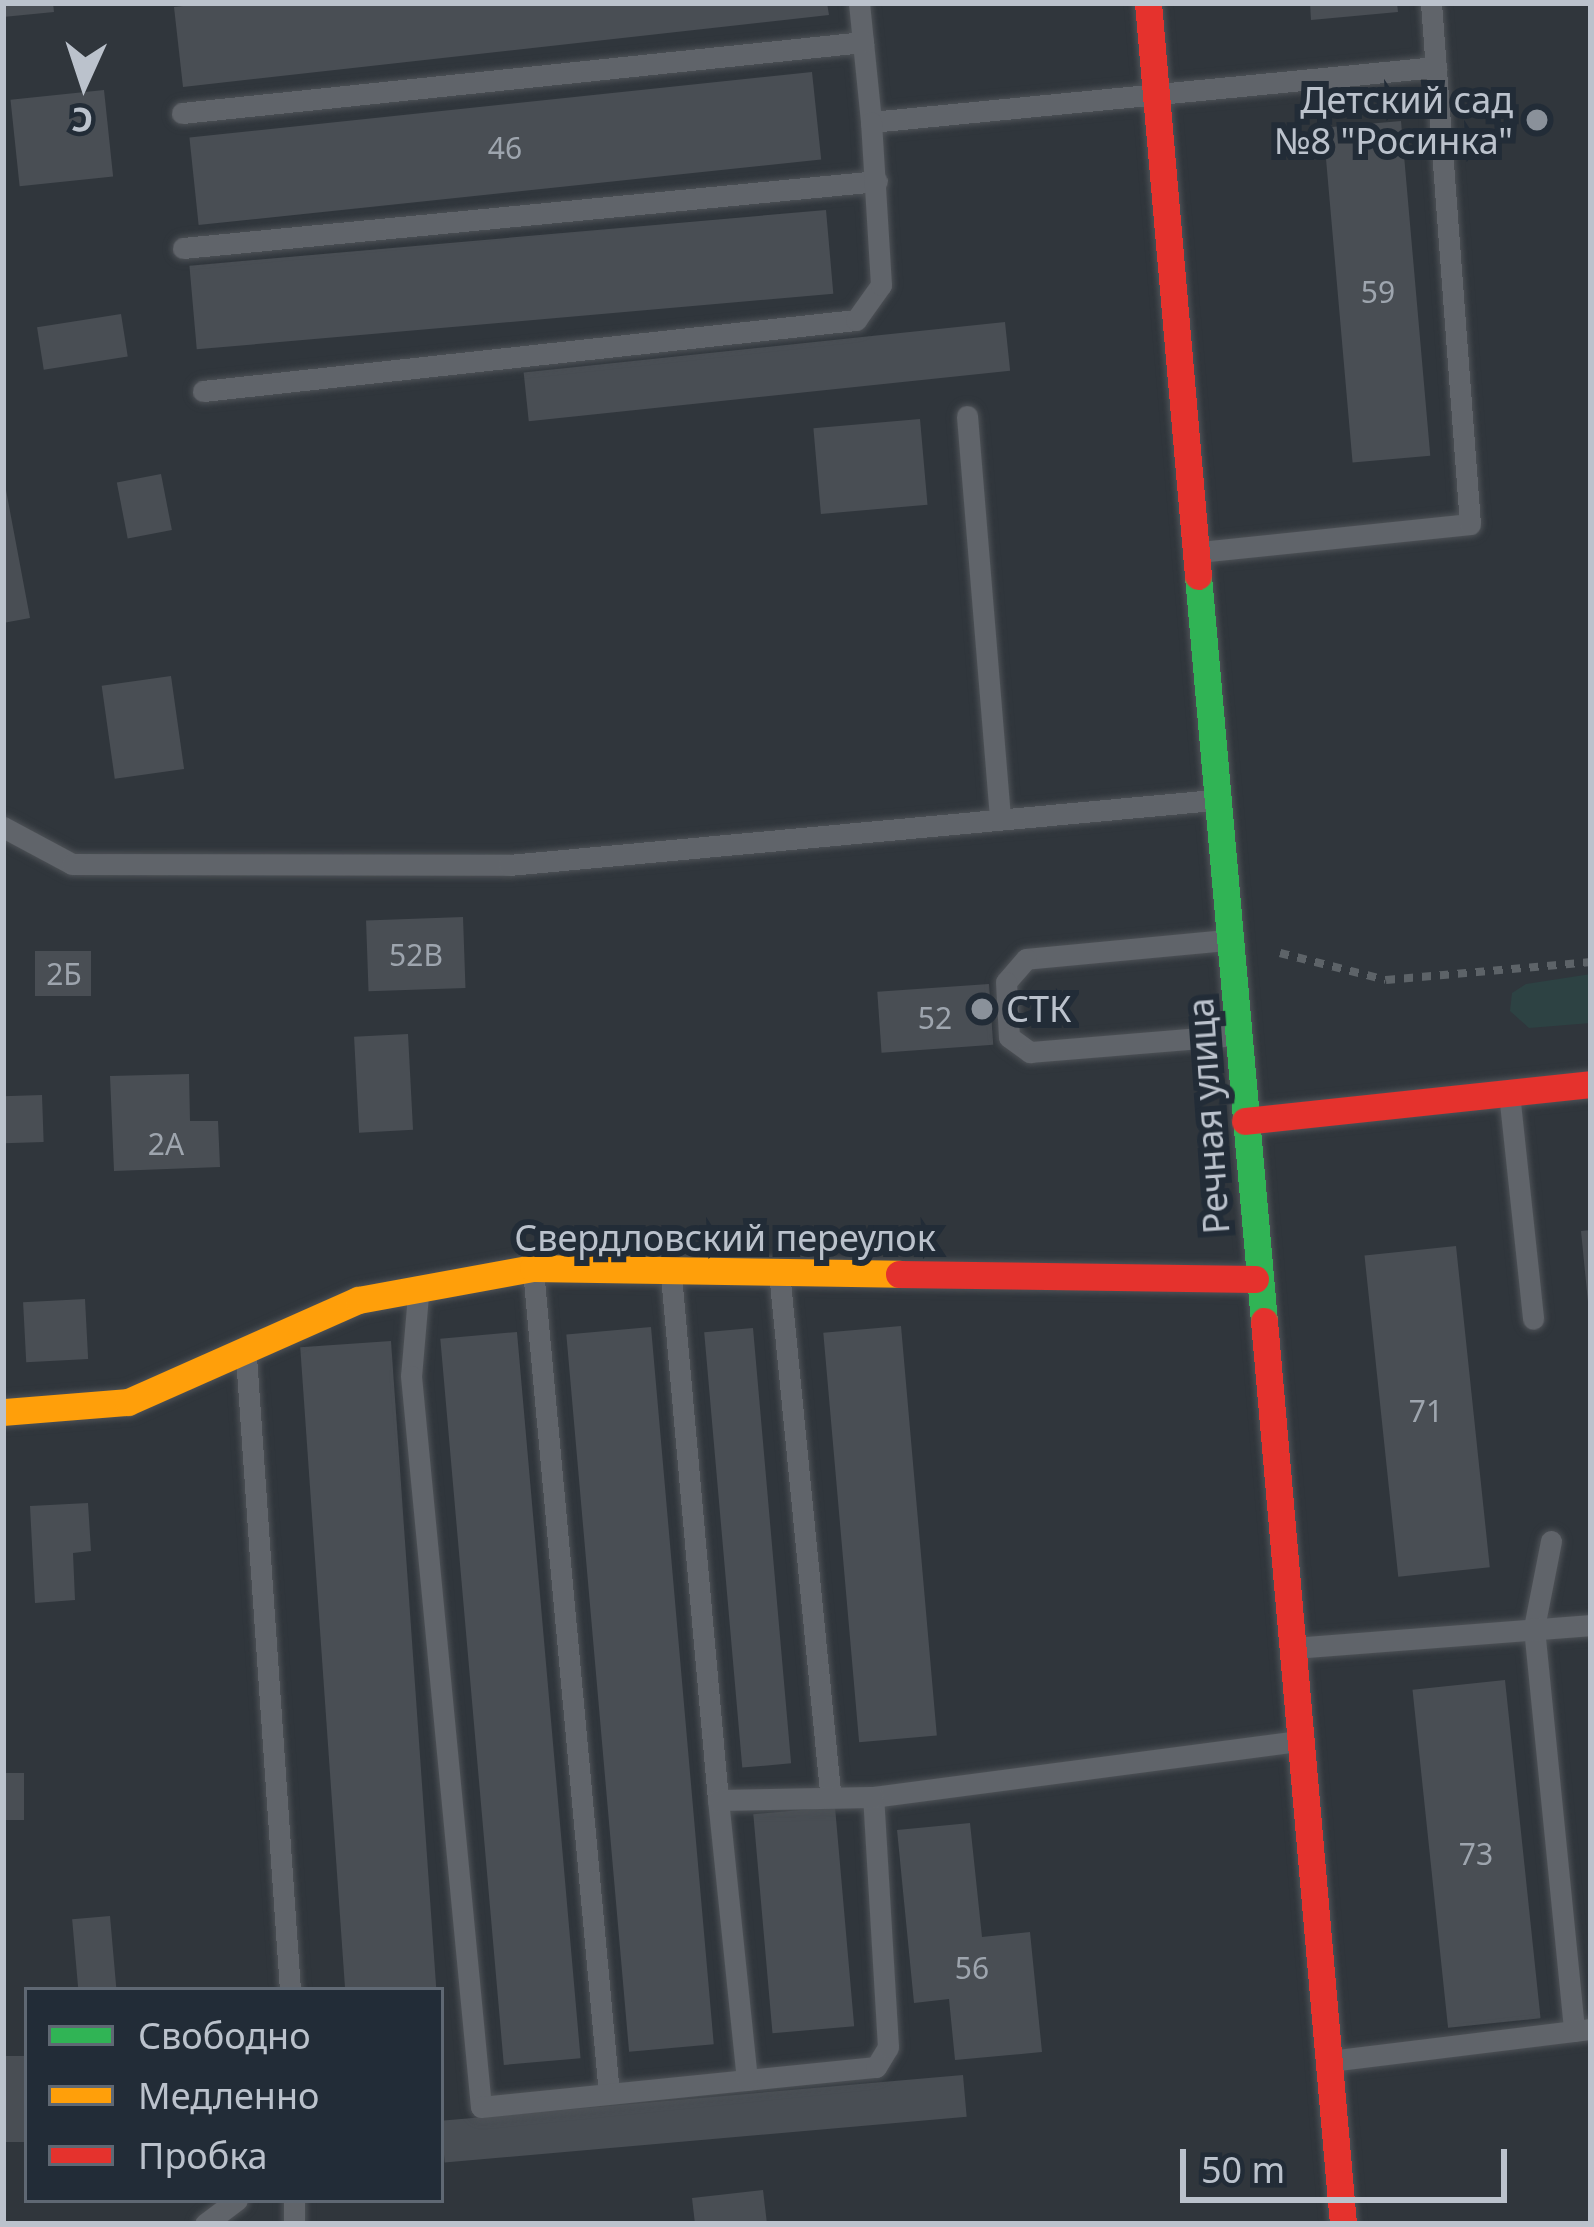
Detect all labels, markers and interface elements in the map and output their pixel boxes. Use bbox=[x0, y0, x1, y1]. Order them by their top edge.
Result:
north arrow bbox=[24, 24, 144, 144]
place label: Детский сад №8 "Росинка" bbox=[1274, 77, 1513, 162]
text: С bbox=[70, 97, 94, 143]
marker: Детский сад №8 "Росинка" bbox=[1524, 107, 1550, 133]
house number: 46 bbox=[488, 130, 522, 166]
house number: 59 bbox=[1361, 274, 1395, 310]
house number: 52В bbox=[389, 937, 443, 973]
house number: 2Б bbox=[46, 956, 82, 992]
place label: СТК bbox=[1006, 987, 1072, 1031]
marker: СТК bbox=[969, 996, 995, 1022]
street label: Речная улица bbox=[1178, 997, 1238, 1235]
house number: 52 bbox=[918, 1000, 952, 1036]
house number: 2А bbox=[148, 1126, 184, 1162]
street label: Свердловский переулок bbox=[514, 1216, 936, 1260]
house number: 71 bbox=[1409, 1393, 1443, 1429]
house number: 73 bbox=[1459, 1836, 1493, 1872]
house number: 56 bbox=[955, 1950, 989, 1986]
legend bbox=[24, 1987, 444, 2203]
text: Свободно bbox=[138, 2011, 311, 2060]
text: Медленно bbox=[138, 2071, 319, 2120]
scale bar bbox=[1186, 2125, 1513, 2199]
text: Пробка bbox=[138, 2131, 268, 2180]
text: 50 m bbox=[1201, 2145, 1285, 2194]

